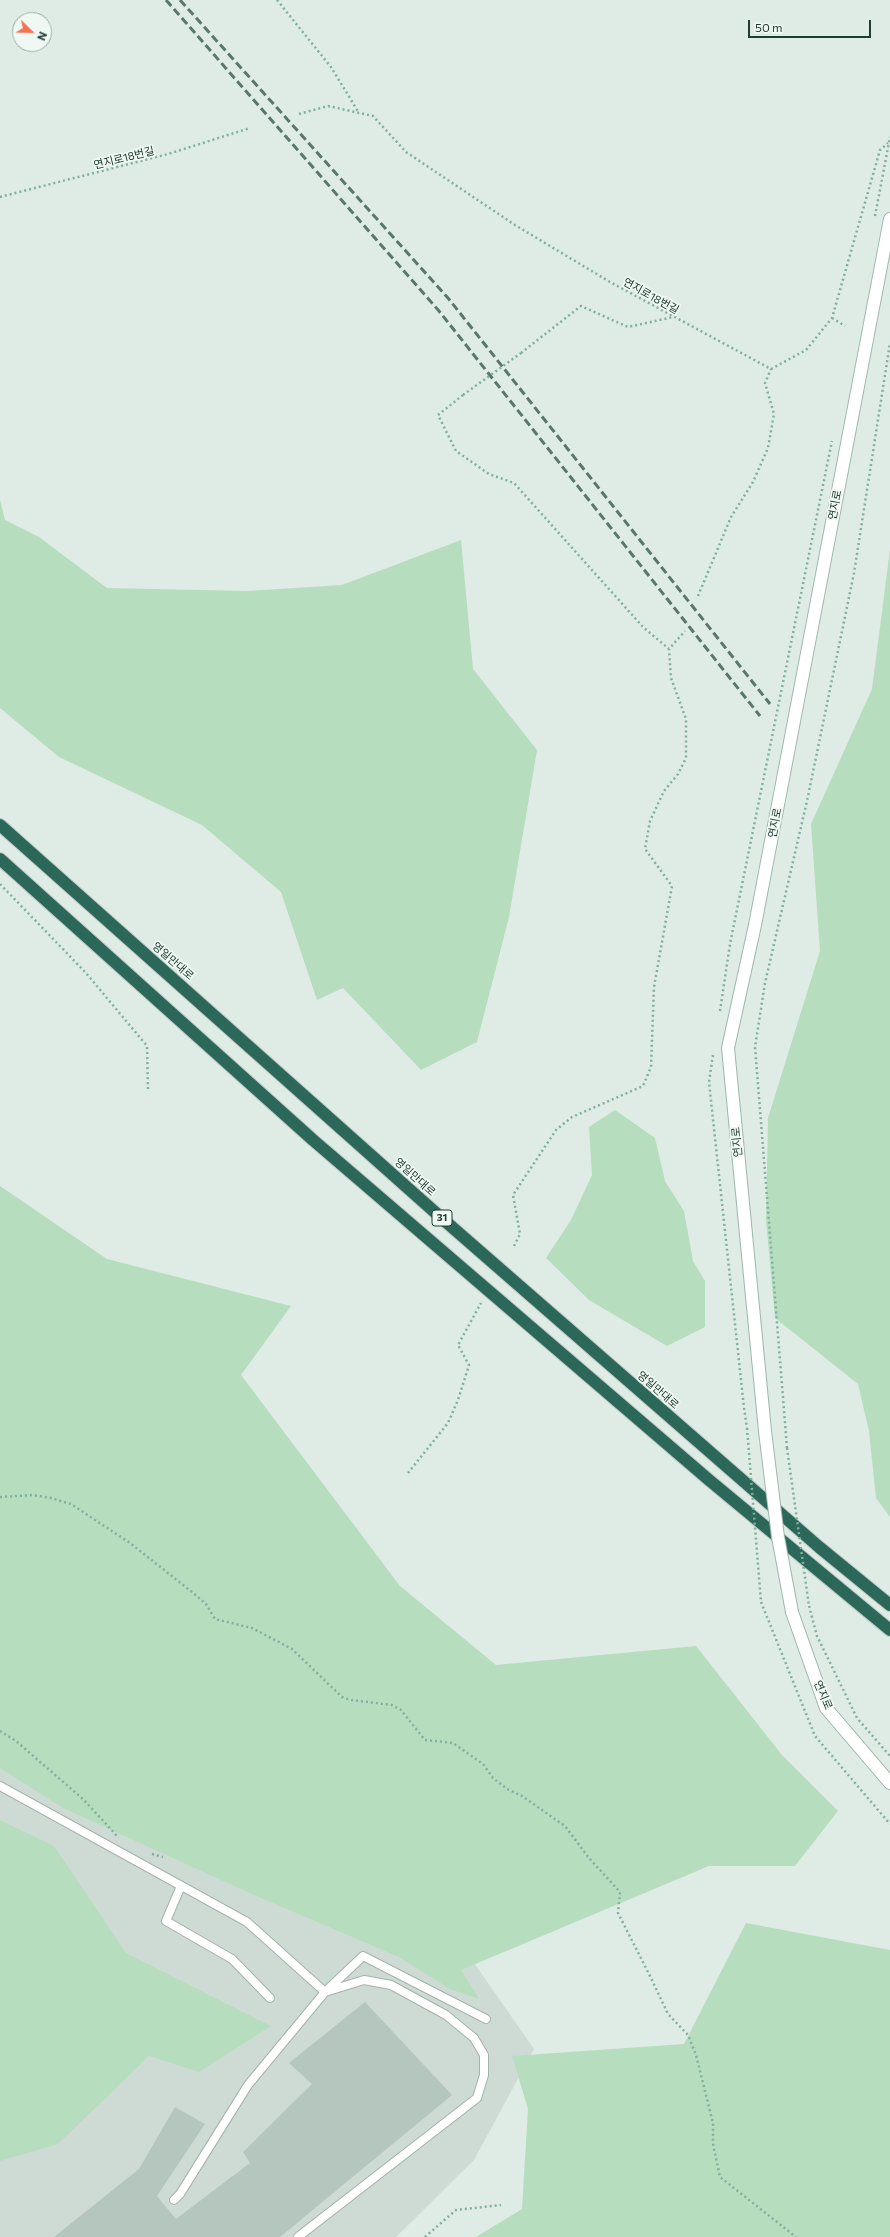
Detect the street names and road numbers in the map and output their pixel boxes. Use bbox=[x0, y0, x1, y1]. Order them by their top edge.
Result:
street label: 연지로18번길 bbox=[92, 144, 156, 172]
street label: 연지로18번길 bbox=[621, 275, 681, 317]
street label: 연지로 bbox=[826, 489, 844, 521]
street label: 연지로 bbox=[766, 807, 784, 839]
street label: 영일만대로 bbox=[150, 939, 196, 983]
street label: 연지로 bbox=[729, 1126, 745, 1158]
street label: 영일만대로 bbox=[392, 1155, 438, 1199]
road number: 31 bbox=[432, 1210, 452, 1226]
street label: 영일만대로 bbox=[635, 1368, 681, 1412]
street label: 연지로 bbox=[811, 1678, 835, 1712]

